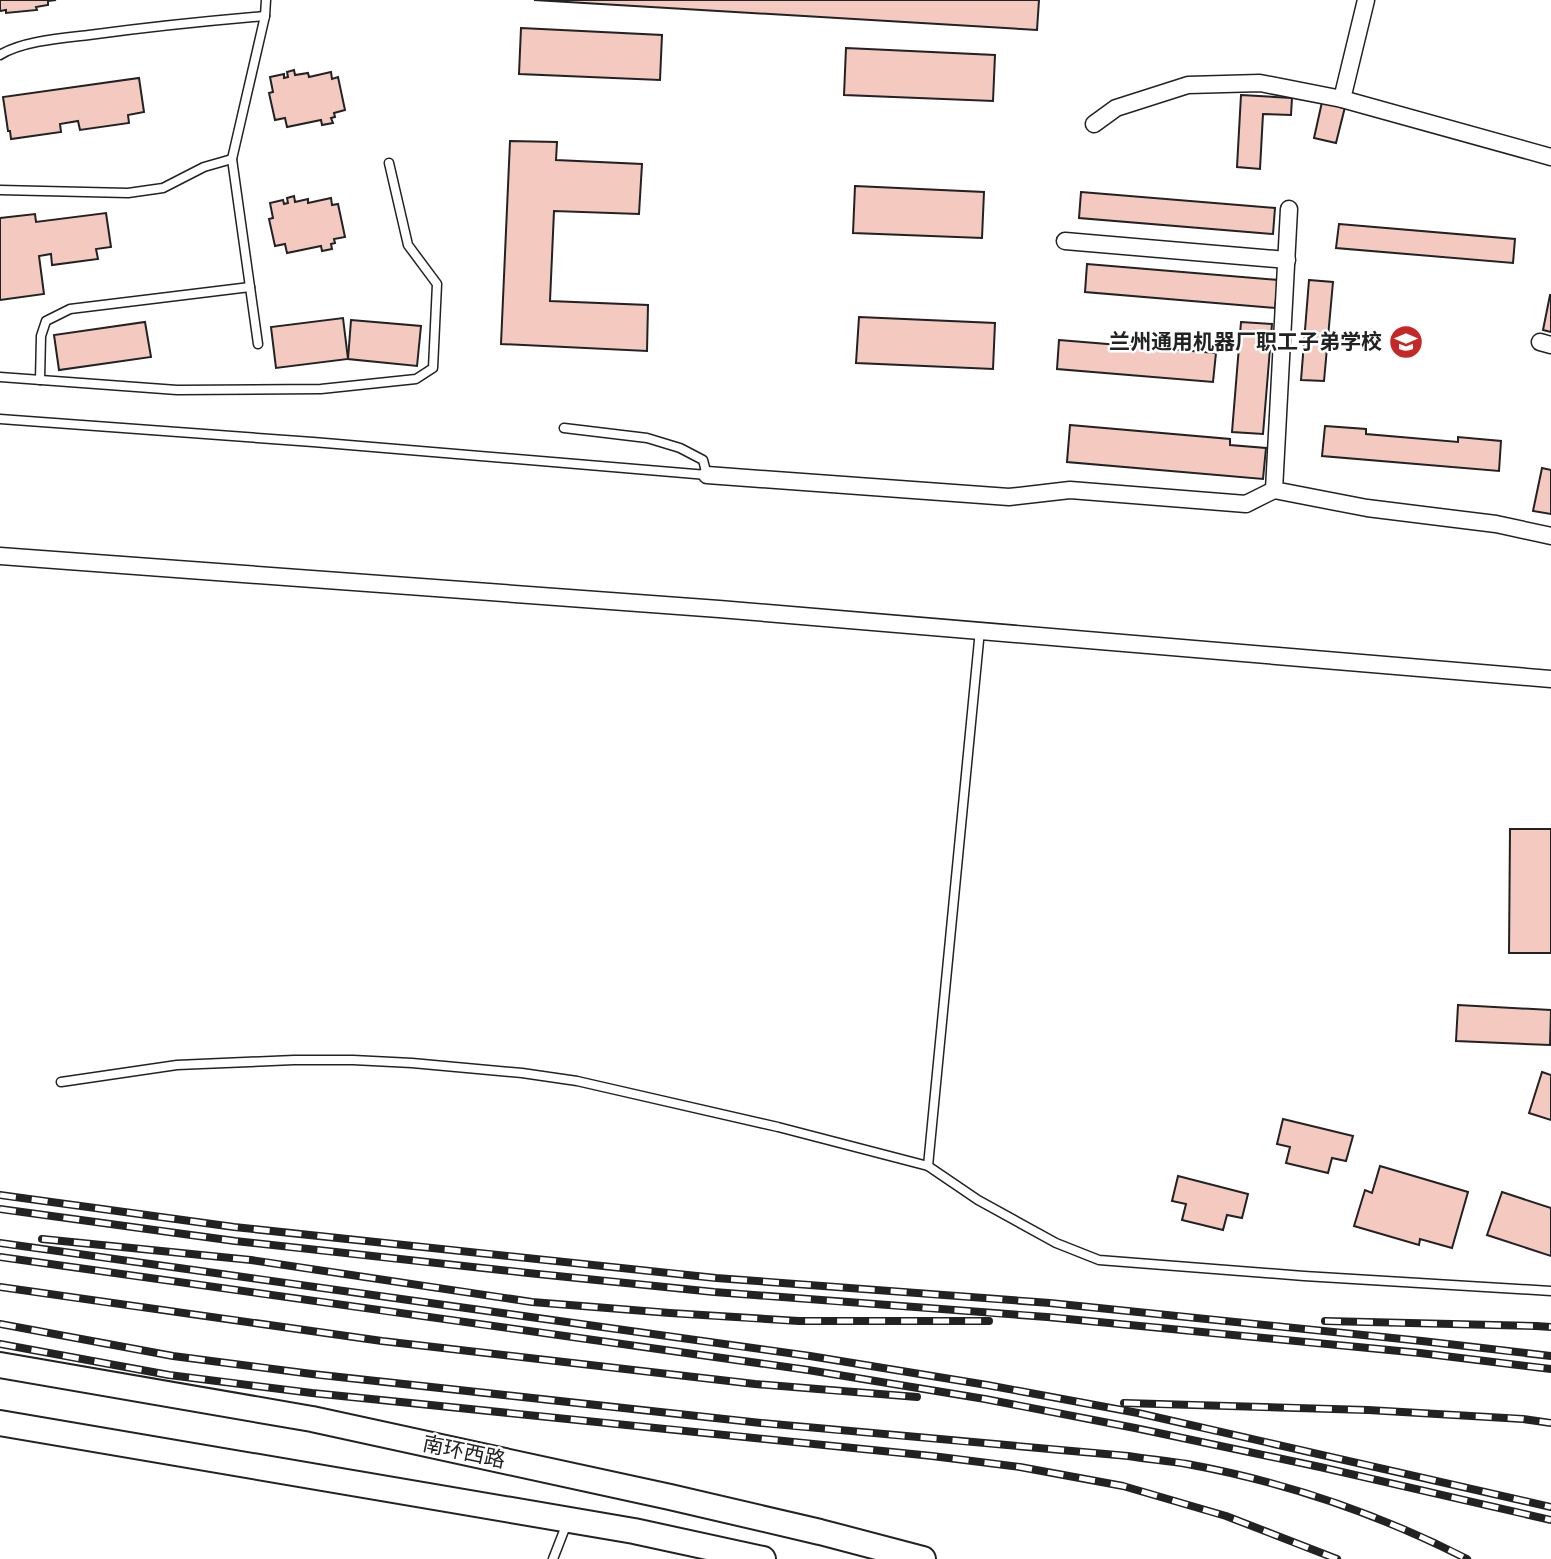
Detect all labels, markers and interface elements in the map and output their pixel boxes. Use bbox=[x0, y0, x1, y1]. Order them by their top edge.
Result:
school or university icon: 兰州通用机器厂职工子弟学校 bbox=[1387, 323, 1425, 361]
place label: 兰州通用机器厂职工子弟学校 bbox=[1109, 330, 1382, 354]
street label: 南环西路 bbox=[420, 1432, 508, 1472]

